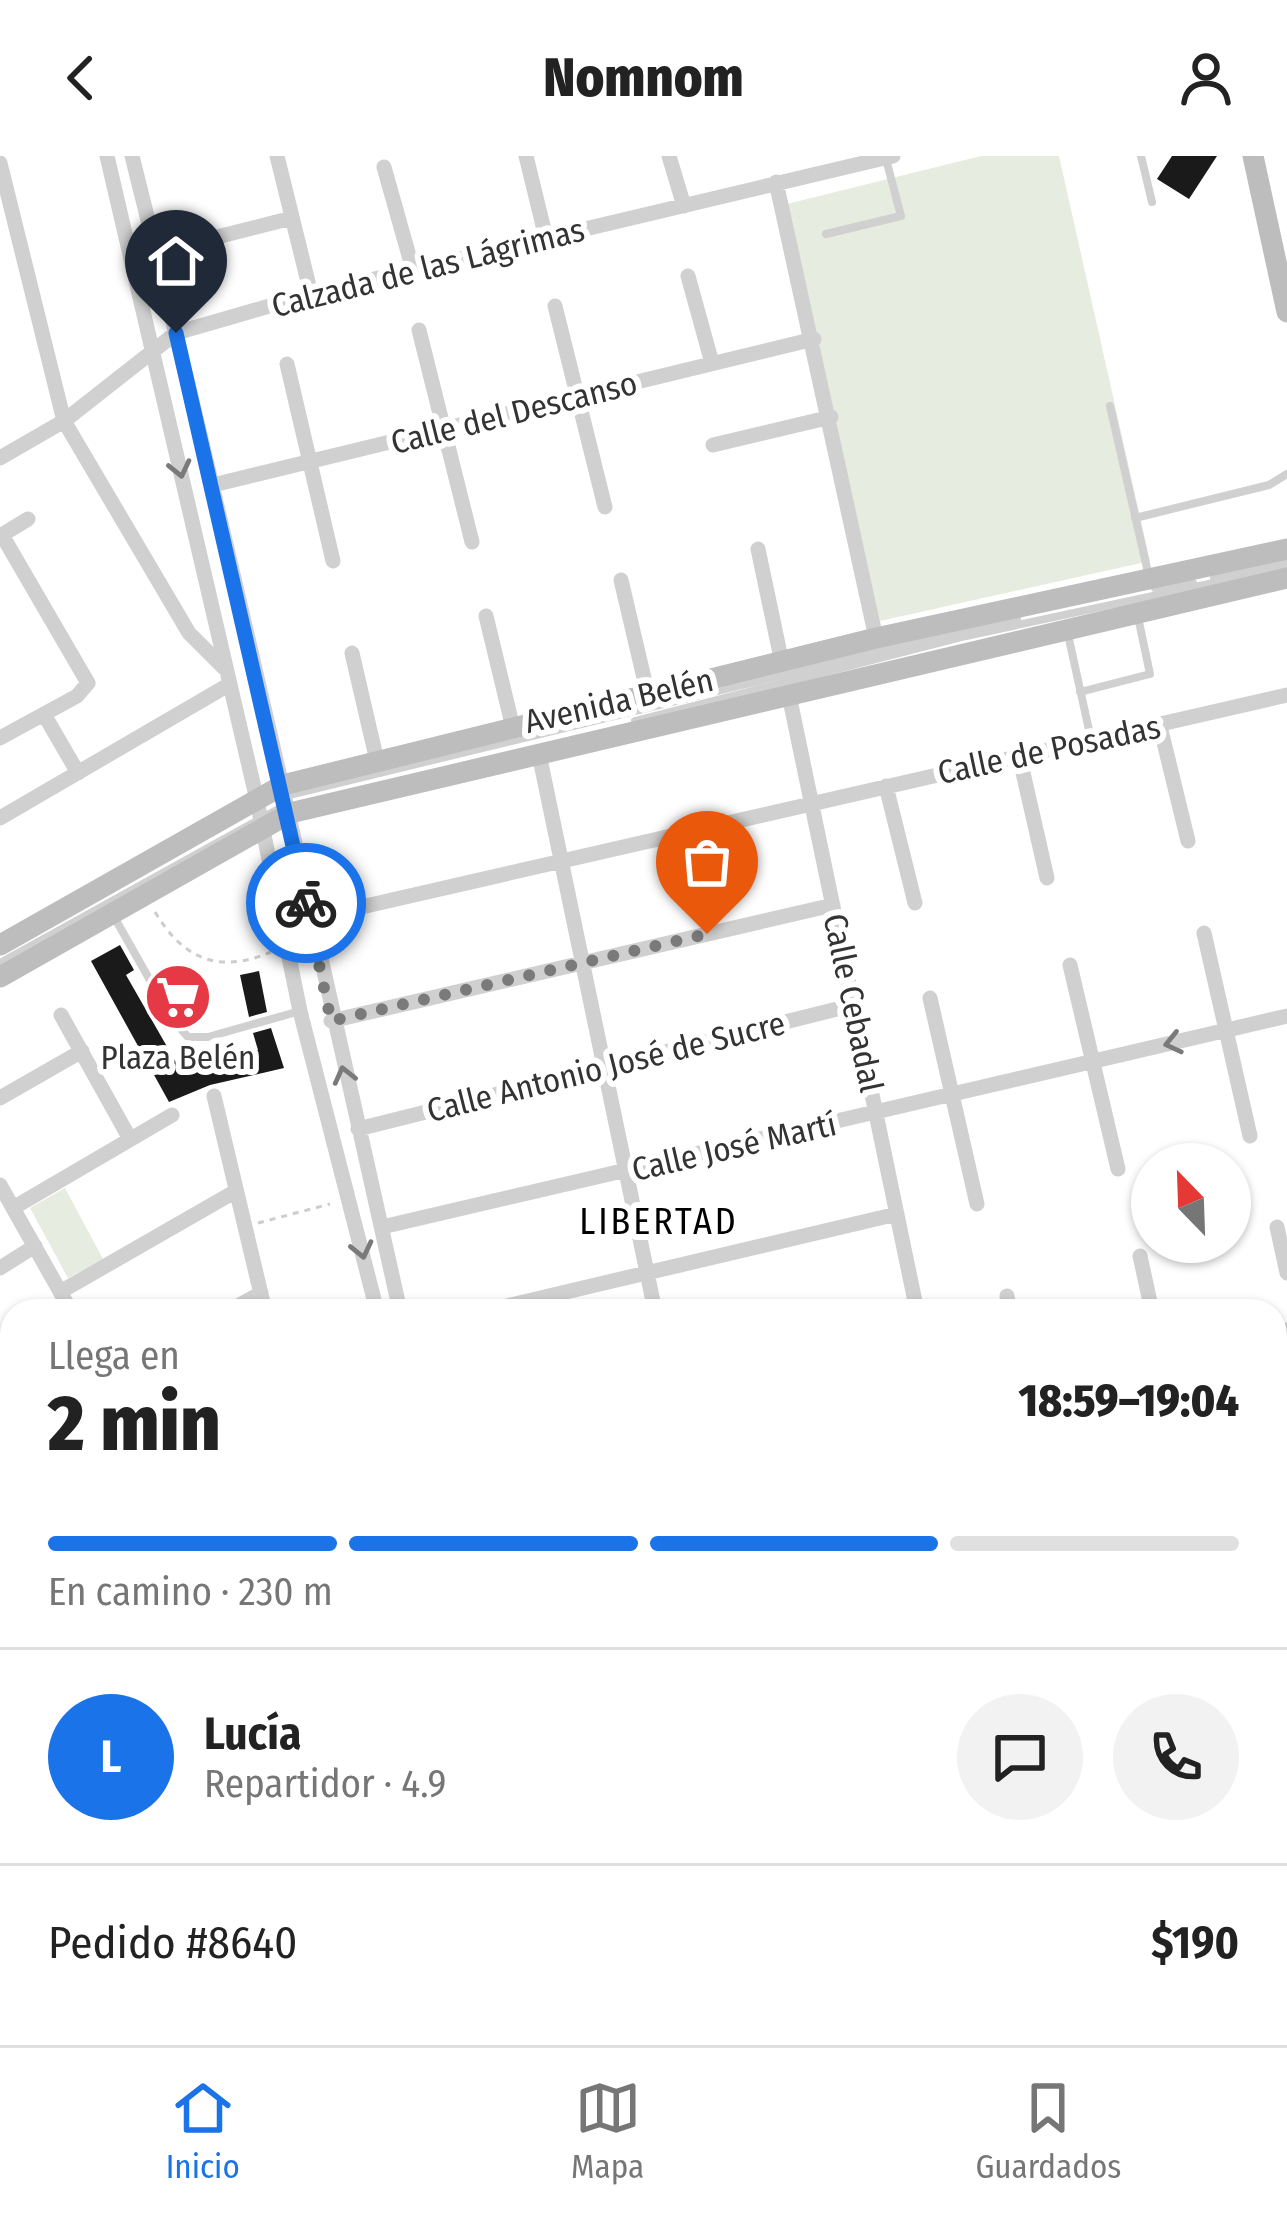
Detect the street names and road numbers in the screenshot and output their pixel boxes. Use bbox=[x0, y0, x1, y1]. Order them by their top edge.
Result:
street label: Calzada de las Lágrimas bbox=[268, 210, 588, 326]
street label: Calle del Descanso bbox=[387, 363, 641, 463]
street label: Avenida Belén bbox=[521, 660, 717, 742]
street label: Calle de Posadas bbox=[934, 707, 1164, 793]
street label: Calle Cebadal bbox=[815, 910, 892, 1096]
street label: Calle Antonio José de Sucre bbox=[423, 1003, 789, 1131]
street label: Calle José Martí bbox=[628, 1104, 840, 1190]

